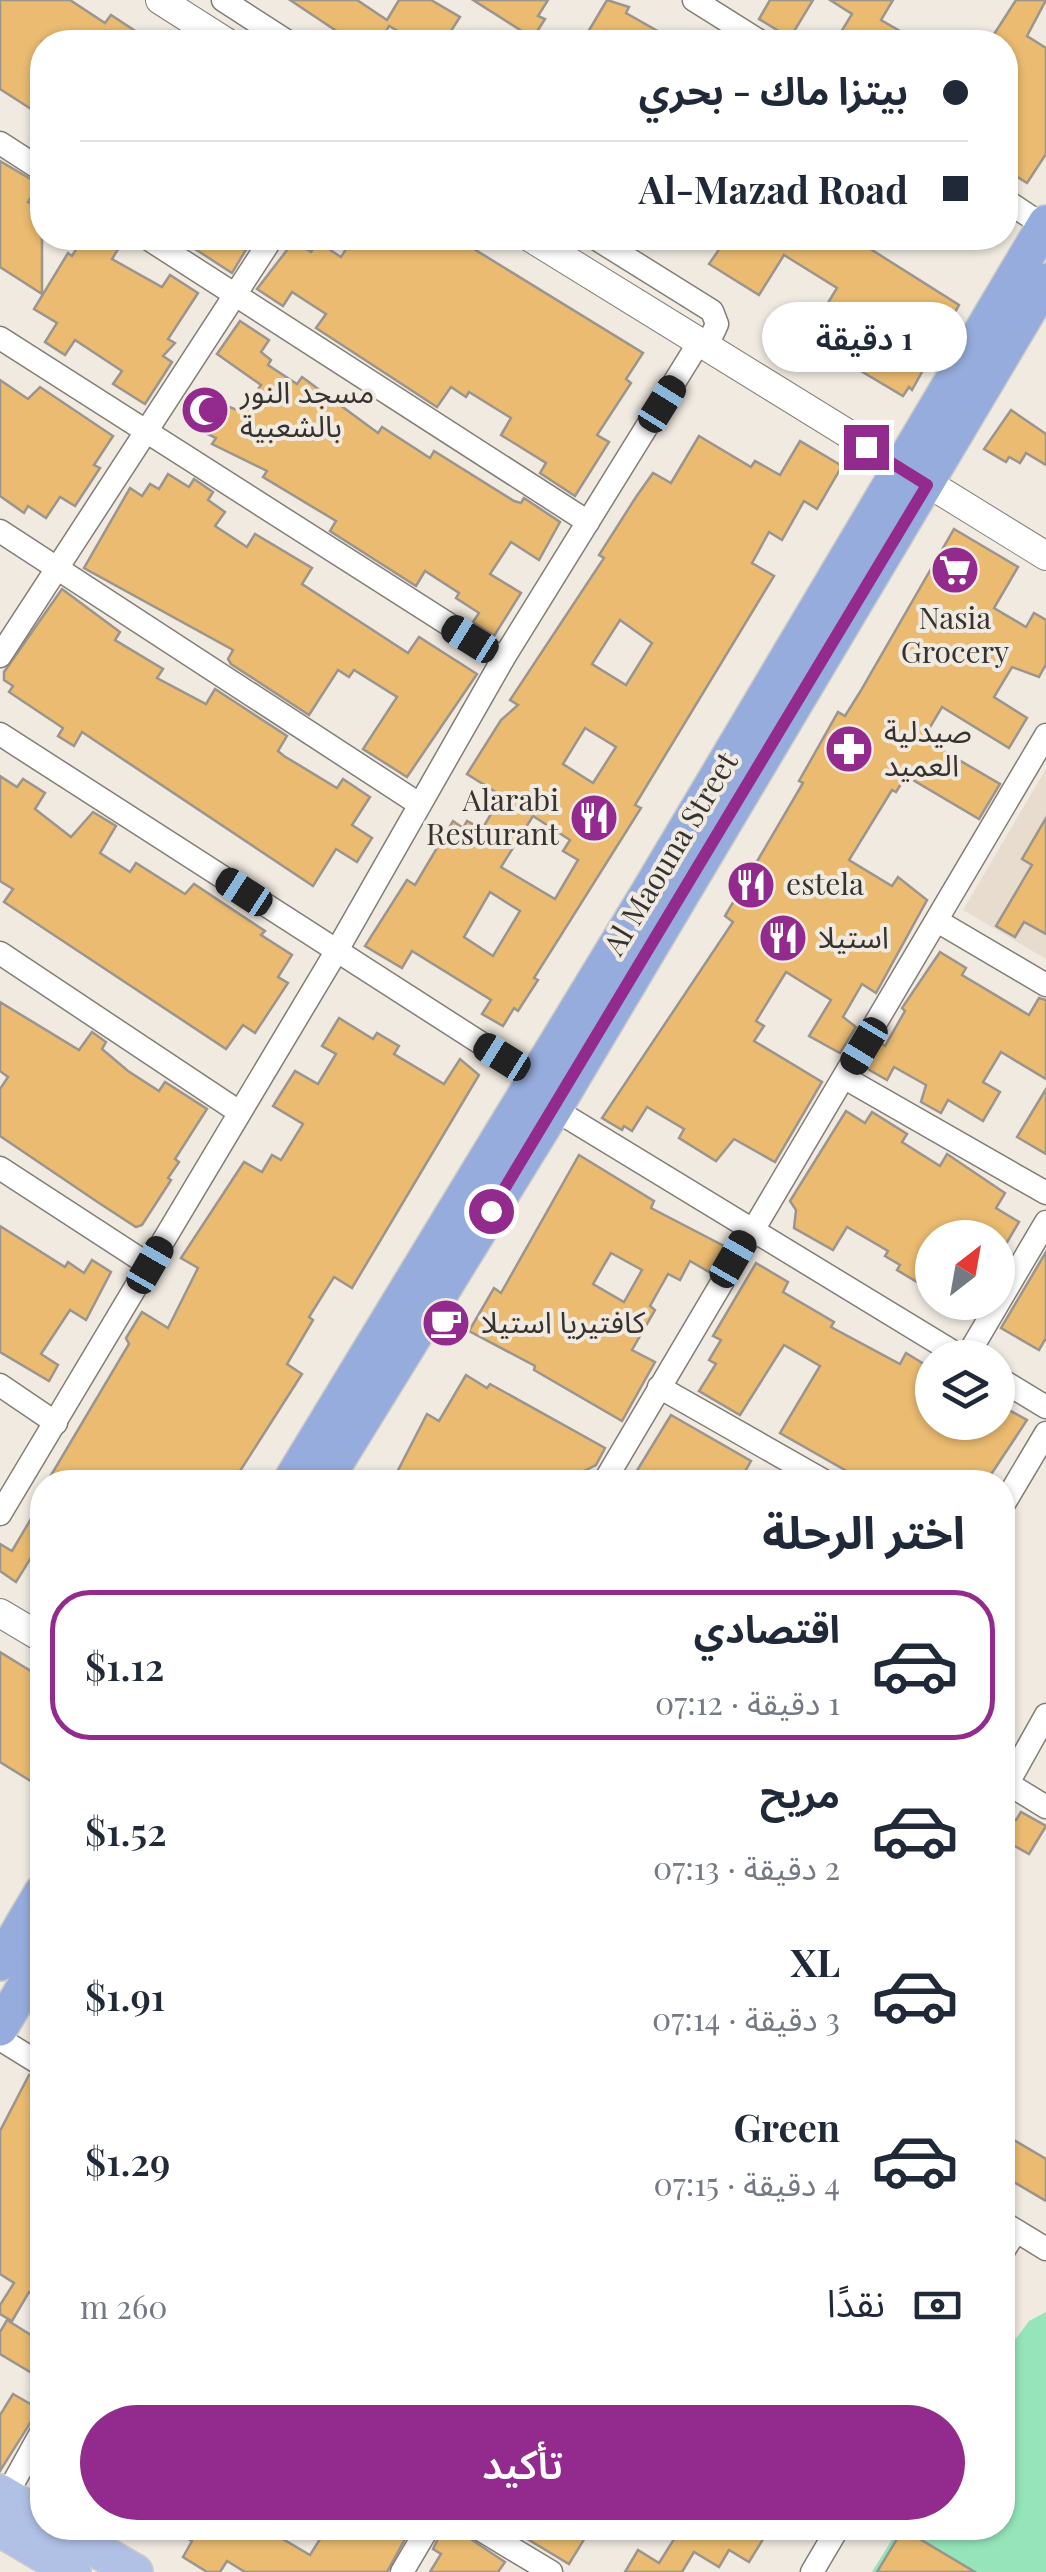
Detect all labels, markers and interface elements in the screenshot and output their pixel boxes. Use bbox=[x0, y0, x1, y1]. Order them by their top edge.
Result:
text: بيتزا ماك - بحري bbox=[639, 64, 908, 115]
text: Al-Mazad Road bbox=[639, 163, 908, 214]
callout: 1 دقيقة bbox=[764, 302, 968, 372]
text: 1 دقيقة bbox=[816, 315, 913, 358]
place label: مسجد النور بالشعبية bbox=[239, 371, 374, 445]
car bbox=[633, 371, 691, 437]
mosque icon: مسجد النور بالشعبية bbox=[179, 384, 231, 436]
route end bbox=[844, 425, 889, 470]
supermarket icon: Nasia Grocery bbox=[929, 544, 981, 596]
place label: Nasia Grocery bbox=[901, 597, 1009, 671]
car bbox=[437, 610, 503, 668]
place label: صيدلية العميد bbox=[884, 710, 972, 784]
pharmacy icon: صيدلية العميد bbox=[823, 723, 875, 775]
street label: Al Maouna Street bbox=[592, 744, 746, 963]
place label: Alarabi Resturant bbox=[426, 779, 559, 853]
restaurant icon: Alarabi Resturant bbox=[568, 792, 620, 844]
restaurant icon: estela bbox=[725, 859, 777, 911]
car bbox=[211, 863, 277, 921]
place label: estela bbox=[786, 863, 864, 903]
restaurant icon: استيلا bbox=[757, 912, 809, 964]
place label: استيلا bbox=[818, 916, 889, 956]
car bbox=[836, 1013, 892, 1079]
car bbox=[469, 1028, 535, 1086]
route start bbox=[469, 1189, 514, 1234]
north arrow bbox=[915, 1220, 1015, 1320]
map controls bbox=[915, 1220, 1015, 1440]
car bbox=[705, 1226, 761, 1292]
car bbox=[122, 1232, 178, 1298]
cafe icon: كافتيريا استيلا bbox=[420, 1297, 472, 1349]
place label: كافتيريا استيلا bbox=[481, 1301, 646, 1341]
button: layers bbox=[915, 1340, 1015, 1440]
text: اختر الرحلة bbox=[762, 1500, 965, 1560]
text: اقتصادي bbox=[694, 1602, 840, 1653]
icon: car bbox=[870, 1620, 960, 1710]
text: $1.12 bbox=[85, 1640, 164, 1691]
text: 1 دقيقة · 07:12 bbox=[655, 1680, 840, 1723]
text: مريح bbox=[760, 1767, 840, 1818]
icon: car bbox=[870, 1785, 960, 1875]
text: $1.52 bbox=[85, 1805, 167, 1856]
text: 2 دقيقة · 07:13 bbox=[653, 1845, 840, 1888]
text: XL bbox=[791, 1936, 840, 1987]
icon: car bbox=[870, 1950, 960, 2040]
text: $1.91 bbox=[85, 1970, 165, 2021]
text: 3 دقيقة · 07:14 bbox=[652, 1996, 840, 2039]
text: Green bbox=[733, 2101, 840, 2152]
icon: car bbox=[870, 2115, 960, 2205]
text: $1.29 bbox=[85, 2135, 170, 2186]
text: 4 دقيقة · 07:15 bbox=[653, 2161, 840, 2204]
text: نقدًا bbox=[827, 2276, 885, 2327]
icon: cash bbox=[910, 2278, 965, 2333]
text: 260 m bbox=[80, 2284, 167, 2327]
button: تأكيد bbox=[80, 2405, 965, 2520]

